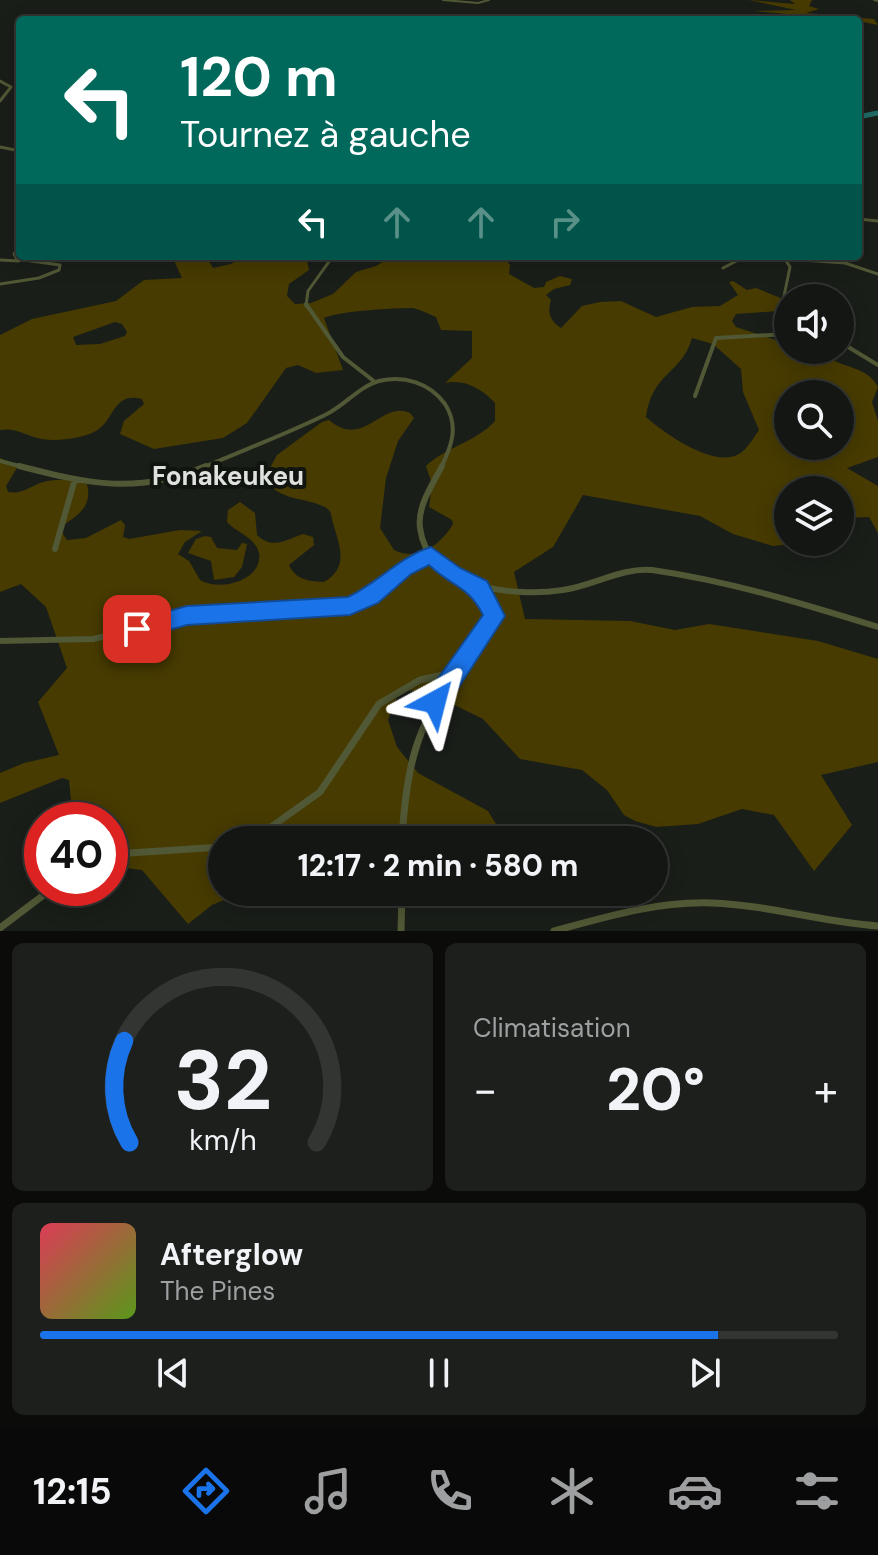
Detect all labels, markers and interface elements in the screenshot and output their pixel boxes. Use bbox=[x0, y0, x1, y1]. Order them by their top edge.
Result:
text: 120 m bbox=[180, 40, 338, 113]
icon: left bbox=[48, 48, 152, 152]
text: Tournez à gauche bbox=[180, 111, 471, 158]
icon: left bbox=[291, 200, 335, 244]
icon: ahead bbox=[375, 200, 419, 244]
icon: ahead bbox=[459, 200, 503, 244]
icon: right bbox=[543, 200, 587, 244]
map controls bbox=[774, 284, 854, 556]
button: sound bbox=[774, 284, 854, 364]
button: search bbox=[774, 380, 854, 460]
district label: Fonakeukeu bbox=[152, 459, 304, 493]
button: layers bbox=[774, 476, 854, 556]
pin bbox=[103, 595, 171, 663]
icon: arrive bbox=[115, 607, 159, 651]
position arrow bbox=[393, 660, 477, 744]
speed limit sign: 40 bbox=[24, 802, 128, 906]
text: 12:17 · 2 min · 580 m bbox=[298, 846, 578, 885]
text: Climatisation bbox=[473, 1011, 631, 1045]
text: 32 bbox=[173, 1026, 272, 1135]
text: 20° bbox=[606, 1050, 705, 1129]
text: − bbox=[473, 1061, 497, 1119]
text: + bbox=[814, 1061, 838, 1119]
text: km/h bbox=[189, 1122, 256, 1159]
text: Afterglow bbox=[160, 1235, 303, 1274]
text: The Pines bbox=[160, 1274, 275, 1308]
icon: previous bbox=[151, 1351, 195, 1395]
icon: pause bbox=[417, 1351, 461, 1395]
icon: next bbox=[683, 1351, 727, 1395]
icon: directions bbox=[178, 1463, 234, 1519]
icon: music bbox=[300, 1463, 356, 1519]
icon: phone bbox=[422, 1463, 478, 1519]
icon: climate bbox=[544, 1463, 600, 1519]
icon: car bbox=[667, 1463, 723, 1519]
icon: filters bbox=[789, 1463, 845, 1519]
text: 12:15 bbox=[33, 1468, 112, 1515]

